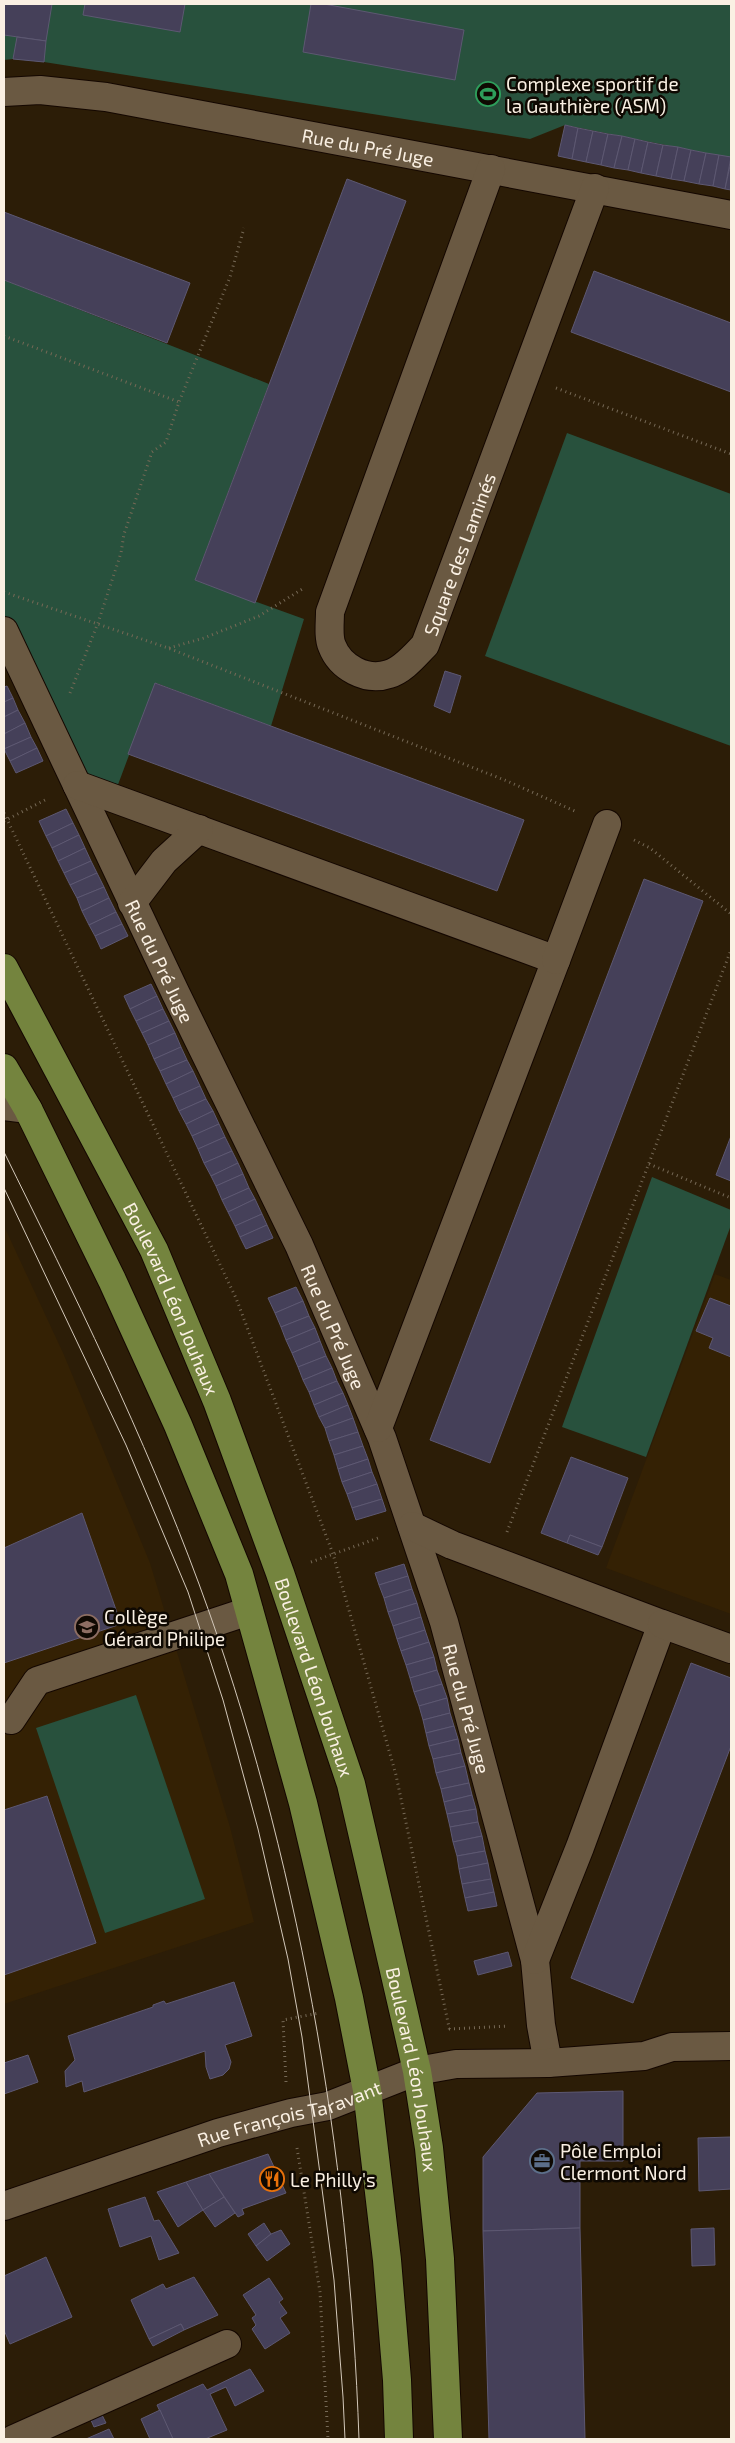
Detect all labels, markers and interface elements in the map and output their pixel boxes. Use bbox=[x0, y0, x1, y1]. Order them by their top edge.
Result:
place label: Complexe sportif de la Gauthière (ASM) bbox=[506, 72, 679, 117]
sports icon: Complexe sportif de la Gauthière (ASM) bbox=[475, 81, 501, 107]
street label: Rue du Pré Juge bbox=[300, 123, 436, 170]
street label: Square des Laminés bbox=[418, 469, 500, 639]
street label: Rue du Pré Juge bbox=[121, 895, 200, 1026]
street label: Boulevard Léon Jouhaux bbox=[119, 1198, 225, 1398]
street label: Rue du Pré Juge bbox=[297, 1261, 371, 1393]
street label: Boulevard Léon Jouhaux bbox=[271, 1575, 359, 1779]
place label: Collège Gérard Philipe bbox=[104, 1605, 225, 1650]
school or university icon: Collège Gérard Philipe bbox=[74, 1614, 100, 1640]
street label: Rue du Pré Juge bbox=[439, 1641, 496, 1776]
street label: Boulevard Léon Jouhaux bbox=[382, 1965, 443, 2173]
street label: Rue François Taravant bbox=[194, 2075, 384, 2151]
place label: Pôle Emploi Clermont Nord bbox=[560, 2139, 687, 2184]
office icon: Pôle Emploi Clermont Nord bbox=[529, 2148, 555, 2174]
restaurant icon: Le Philly's bbox=[259, 2166, 285, 2192]
place label: Le Philly's bbox=[290, 2168, 376, 2191]

